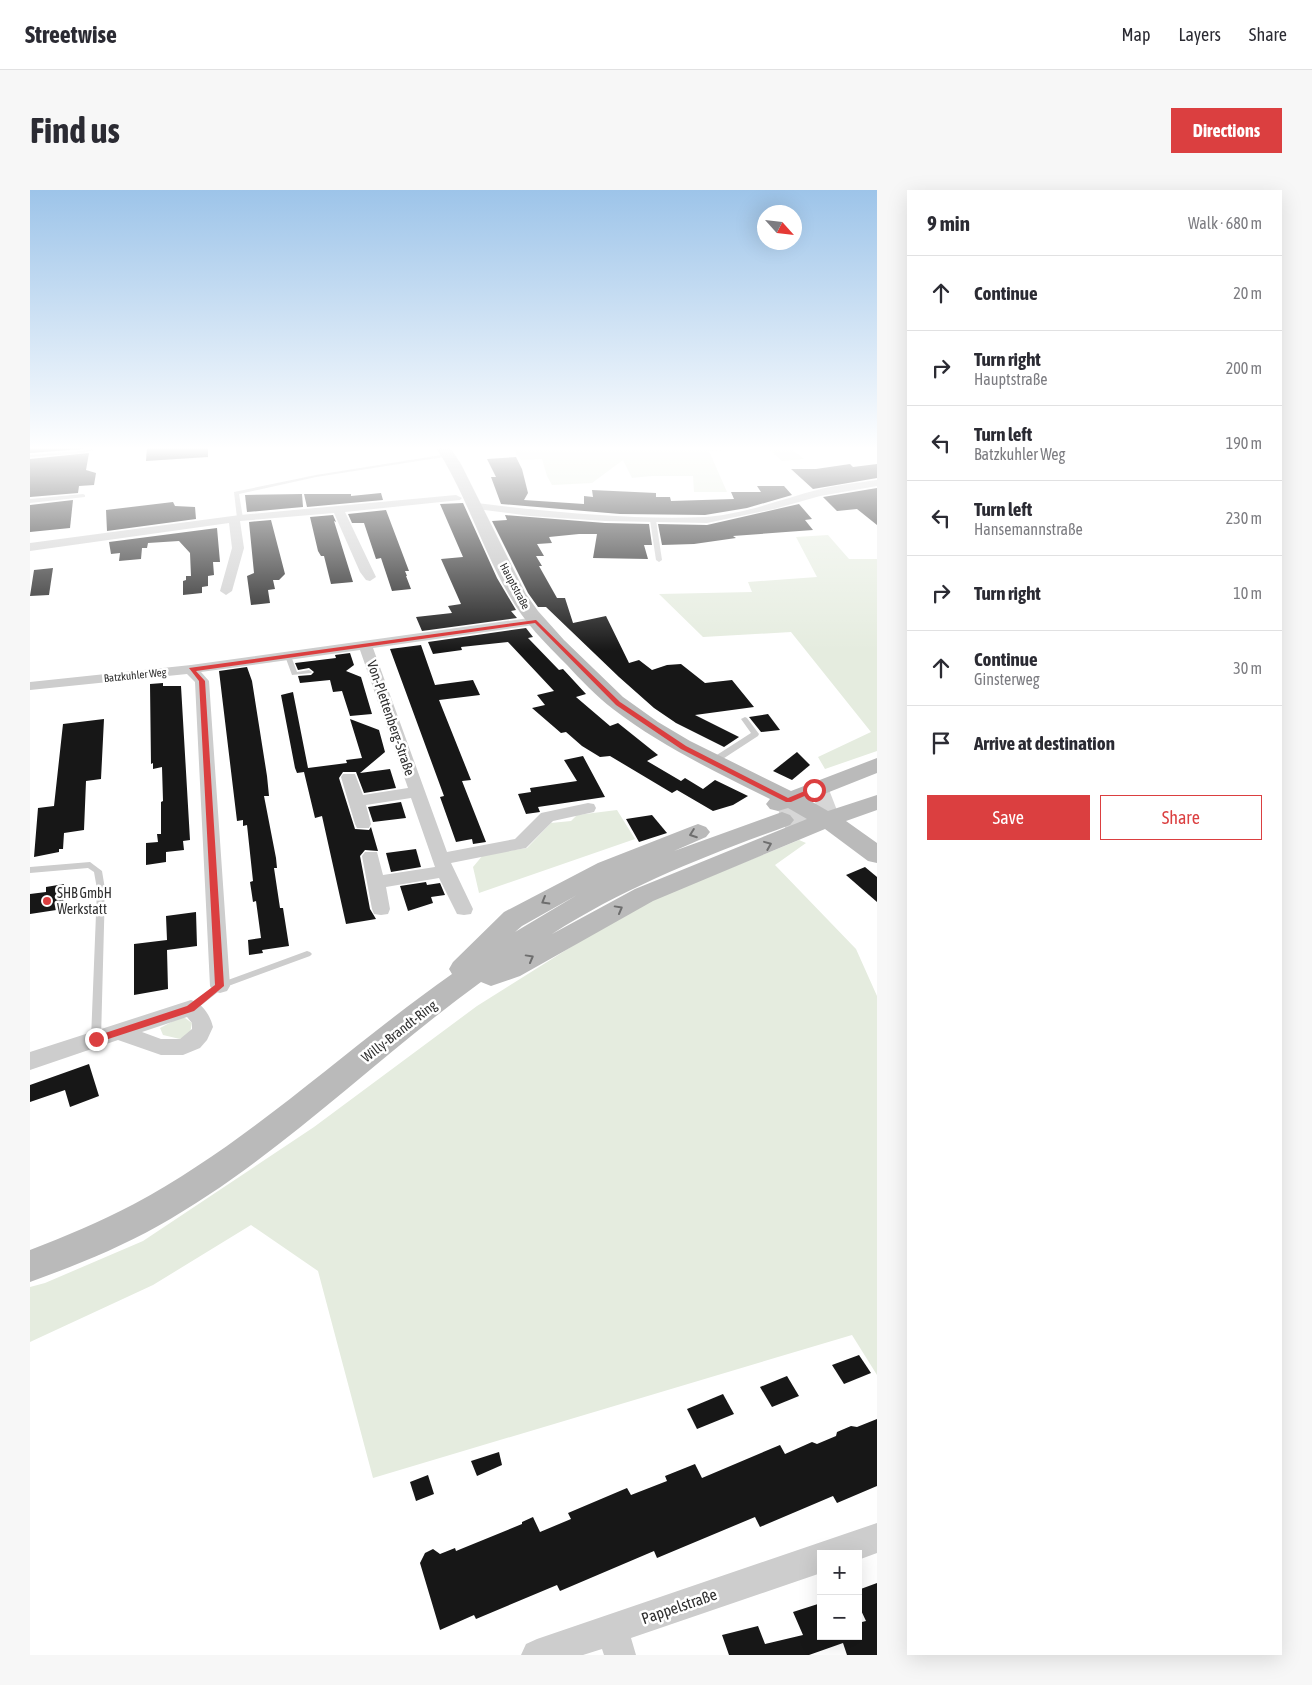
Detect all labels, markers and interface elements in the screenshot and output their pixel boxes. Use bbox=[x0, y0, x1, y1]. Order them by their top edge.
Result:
text: Streetwise bbox=[25, 21, 117, 48]
text: Map bbox=[1121, 24, 1150, 45]
text: Layers bbox=[1178, 24, 1221, 45]
text: Share bbox=[1249, 24, 1287, 45]
button: Directions bbox=[1171, 108, 1282, 153]
text: Find us bbox=[30, 110, 120, 150]
north arrow bbox=[757, 205, 802, 250]
text: 9 min bbox=[927, 211, 970, 235]
text: Walk · 680 m bbox=[1188, 214, 1262, 232]
icon: ahead bbox=[927, 279, 955, 307]
text: Continue bbox=[974, 282, 1038, 304]
text: 20 m bbox=[1233, 284, 1262, 302]
text: Turn right bbox=[974, 348, 1041, 370]
icon: right bbox=[927, 354, 955, 382]
text: 200 m bbox=[1226, 359, 1262, 377]
text: Hauptstraße bbox=[974, 370, 1048, 388]
text: Turn left bbox=[974, 423, 1032, 445]
icon: left bbox=[927, 429, 955, 457]
text: 190 m bbox=[1226, 434, 1262, 452]
text: Batzkuhler Weg bbox=[974, 445, 1065, 463]
text: Turn left bbox=[974, 498, 1032, 520]
icon: left bbox=[927, 504, 955, 532]
text: 230 m bbox=[1226, 509, 1262, 527]
text: Hansemannstraße bbox=[974, 520, 1083, 538]
street label: Hauptstraße bbox=[498, 561, 532, 611]
icon: right bbox=[927, 579, 955, 607]
text: Turn right bbox=[974, 582, 1041, 604]
text: 10 m bbox=[1233, 584, 1262, 602]
text: Continue bbox=[974, 648, 1038, 670]
icon: ahead bbox=[927, 654, 955, 682]
street label: Von-Plettenberg-Straße bbox=[364, 658, 418, 778]
text: 30 m bbox=[1233, 659, 1262, 677]
street label: Batzkuhler Weg bbox=[103, 666, 167, 684]
text: Ginsterweg bbox=[974, 670, 1040, 688]
icon: arrive bbox=[927, 729, 955, 757]
text: Arrive at destination bbox=[974, 732, 1115, 754]
route start bbox=[803, 779, 826, 802]
button: Save bbox=[927, 795, 1090, 840]
button: Share bbox=[1100, 795, 1262, 840]
one-way arrow bbox=[689, 828, 697, 838]
one-way arrow bbox=[763, 841, 772, 851]
place label: SHB GmbH Werkstatt bbox=[57, 885, 112, 917]
marker: SHB GmbH Werkstatt bbox=[41, 895, 53, 907]
one-way arrow bbox=[541, 895, 550, 905]
one-way arrow bbox=[613, 906, 622, 916]
one-way arrow bbox=[525, 954, 534, 964]
street label: Willy-Brandt-Ring bbox=[358, 997, 440, 1065]
route end bbox=[85, 1028, 108, 1051]
map controls bbox=[817, 1550, 862, 1640]
button: + bbox=[817, 1550, 862, 1595]
street label: Pappelstraße bbox=[639, 1585, 719, 1628]
button: − bbox=[817, 1595, 862, 1640]

